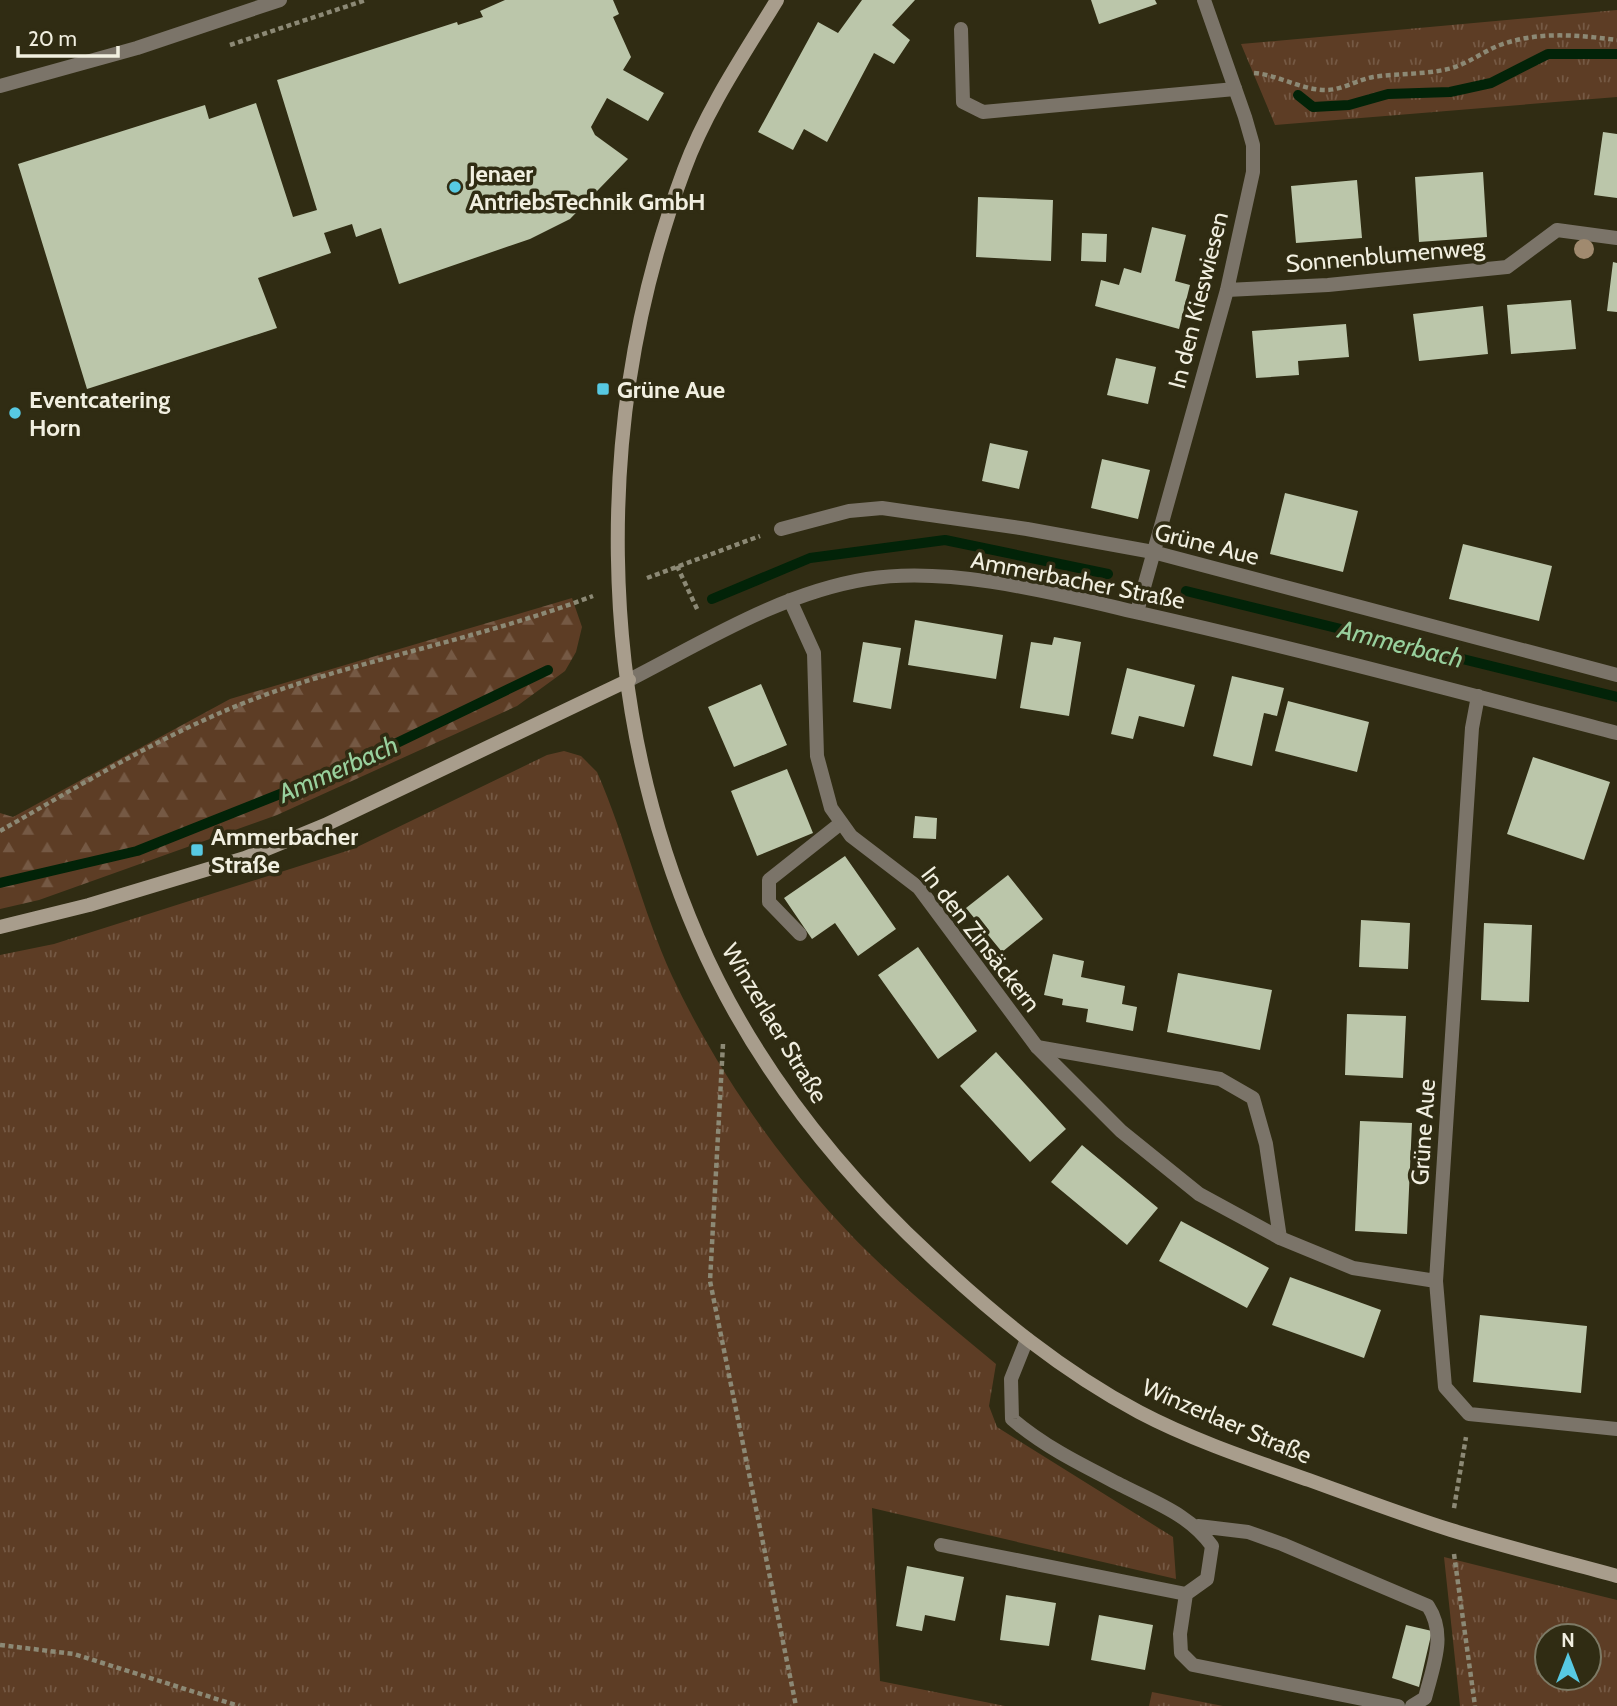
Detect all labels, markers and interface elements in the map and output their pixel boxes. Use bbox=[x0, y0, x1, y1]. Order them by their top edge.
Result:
scale bar bbox=[18, 14, 117, 58]
text: 20 m bbox=[28, 26, 77, 51]
place label: Jenaer AntriebsTechnik GmbH bbox=[468, 159, 706, 216]
marker: Jenaer AntriebsTechnik GmbH bbox=[447, 179, 463, 195]
street label: In den Kieswiesen bbox=[1162, 209, 1234, 391]
street label: Sonnenblumenweg bbox=[1284, 232, 1487, 278]
place label: Grüne Aue bbox=[617, 375, 725, 404]
marker: Grüne Aue bbox=[595, 381, 611, 397]
place label: Eventcatering Horn bbox=[29, 385, 170, 442]
marker: Eventcatering Horn bbox=[7, 405, 23, 421]
street label: Grüne Aue bbox=[1152, 517, 1262, 571]
street label: Ammerbacher Straße bbox=[968, 545, 1188, 615]
water label: Ammerbach bbox=[1334, 613, 1467, 675]
water label: Ammerbach bbox=[272, 728, 403, 810]
place label: Ammerbacher Straße bbox=[211, 822, 358, 879]
marker: Ammerbacher Straße bbox=[189, 842, 205, 858]
street label: In den Zinsäckern bbox=[915, 861, 1047, 1017]
street label: Winzerlaer Straße bbox=[716, 938, 834, 1108]
street label: Grüne Aue bbox=[1405, 1078, 1441, 1186]
street label: Winzerlaer Straße bbox=[1138, 1372, 1316, 1470]
north arrow bbox=[1533, 1622, 1603, 1692]
text: N bbox=[1561, 1629, 1575, 1652]

